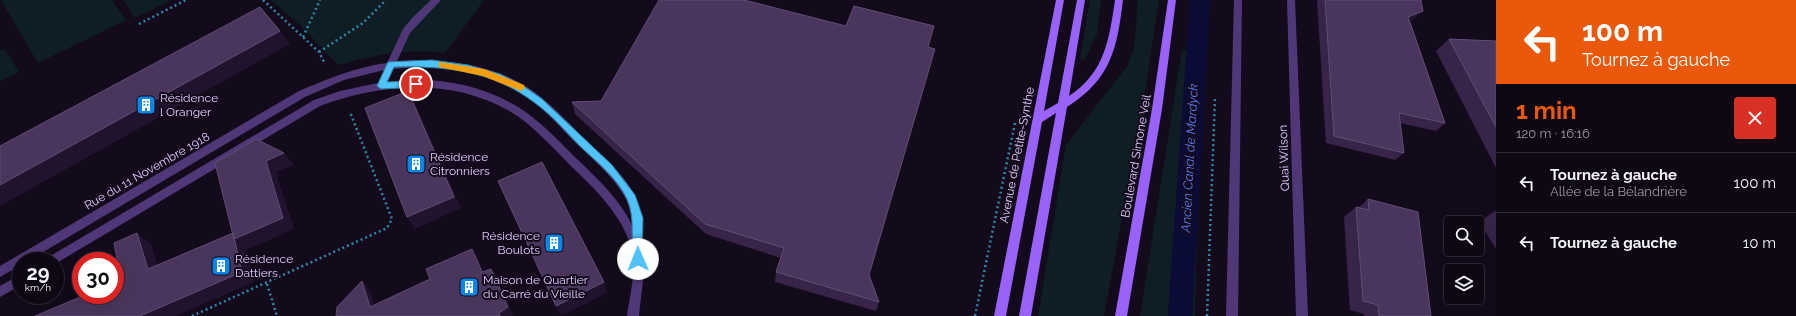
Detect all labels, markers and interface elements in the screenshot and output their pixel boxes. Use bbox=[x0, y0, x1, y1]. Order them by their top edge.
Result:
text: 100 m bbox=[1582, 15, 1663, 48]
icon: left bbox=[1516, 16, 1568, 68]
text: Tournez à gauche bbox=[1582, 49, 1730, 70]
pin bbox=[399, 67, 433, 101]
icon: arrive bbox=[405, 73, 427, 95]
water label: Ancien Canal de Mardyck bbox=[1178, 83, 1201, 234]
street label: Avenue de Petite-Synthe bbox=[997, 86, 1037, 224]
place label: Résidence l Oranger bbox=[160, 91, 218, 119]
street label: Boulevard Simone Veil bbox=[1118, 93, 1154, 219]
building icon: Résidence l Oranger bbox=[135, 94, 157, 116]
text: 1 min bbox=[1516, 96, 1577, 125]
button: close bbox=[1734, 97, 1776, 139]
street label: Quai Wilson bbox=[1276, 125, 1292, 191]
text: 120 m · 16:16 bbox=[1516, 126, 1590, 141]
street label: Rue du 11 Novembre 1918 bbox=[82, 129, 212, 213]
place label: Résidence Citronniers bbox=[430, 150, 490, 178]
building icon: Résidence Citronniers bbox=[405, 153, 427, 175]
text: Tournez à gauche bbox=[1550, 166, 1677, 184]
icon: left bbox=[1516, 172, 1538, 194]
text: 100 m bbox=[1734, 174, 1776, 192]
text: Allée de la Bélandrière bbox=[1550, 184, 1687, 199]
map controls bbox=[1444, 216, 1484, 304]
button: search bbox=[1444, 216, 1484, 256]
place label: Résidence Boulots bbox=[482, 229, 540, 257]
building icon: Résidence Boulots bbox=[543, 232, 565, 254]
icon: left bbox=[1516, 232, 1538, 254]
text: Tournez à gauche bbox=[1550, 234, 1677, 252]
text: 10 m bbox=[1743, 234, 1776, 252]
position arrow bbox=[617, 238, 659, 280]
speed limit sign: 30 bbox=[72, 252, 124, 304]
place label: Résidence Dattiers bbox=[235, 252, 293, 280]
building icon: Résidence Dattiers bbox=[210, 255, 232, 277]
text: 29 bbox=[26, 261, 50, 285]
button: layers bbox=[1444, 264, 1484, 304]
place label: Maison de Quartier du Carré du Vieille bbox=[483, 273, 589, 301]
building icon: Maison de Quartier du Carré du Vieille bbox=[458, 276, 480, 298]
text: km/h bbox=[25, 282, 51, 293]

